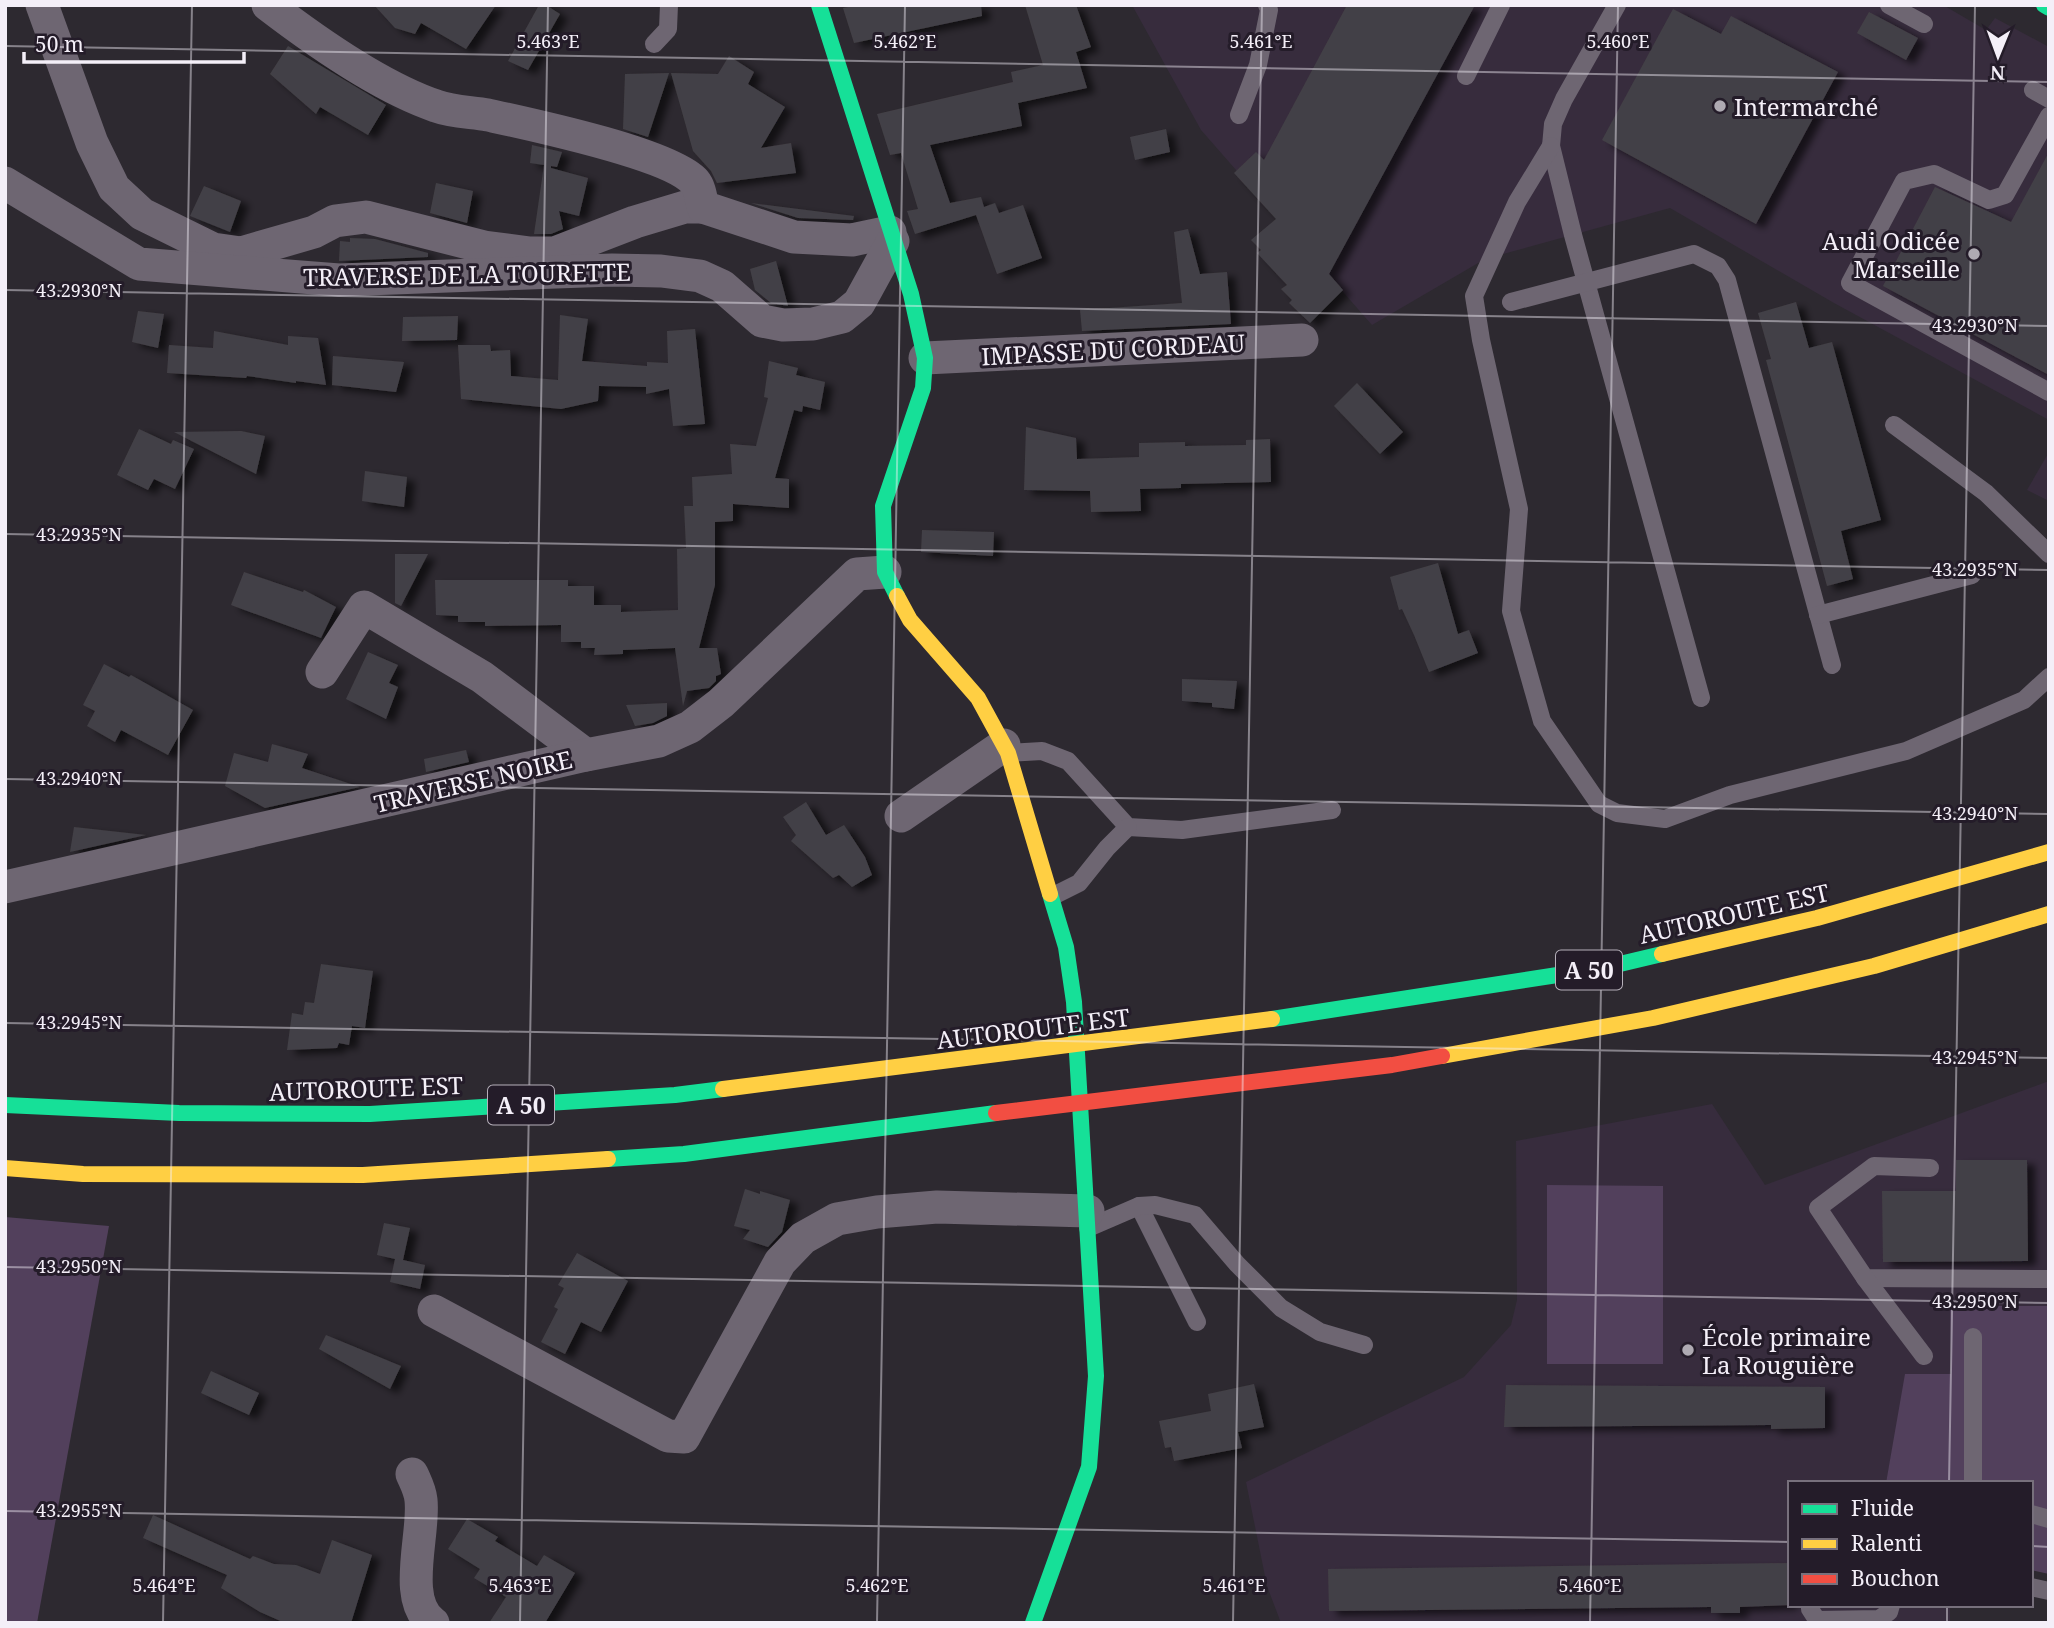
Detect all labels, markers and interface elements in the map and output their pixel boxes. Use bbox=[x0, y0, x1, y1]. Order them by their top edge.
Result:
scale bar bbox=[24, 21, 245, 65]
north arrow bbox=[1963, 21, 2033, 91]
text: 5.463°E bbox=[516, 29, 580, 53]
text: 5.462°E bbox=[873, 29, 937, 53]
text: 5.461°E bbox=[1229, 29, 1293, 53]
text: 5.460°E bbox=[1586, 29, 1650, 53]
text: 50 m bbox=[35, 30, 84, 58]
text: N bbox=[1990, 60, 2005, 86]
place label: Intermarché bbox=[1734, 90, 1878, 123]
marker: Intermarché bbox=[1712, 98, 1728, 114]
place label: Audi Odicée Marseille bbox=[1822, 224, 1960, 285]
marker: Audi Odicée Marseille bbox=[1966, 246, 1982, 262]
street label: TRAVERSE DE LA TOURETTE bbox=[303, 255, 631, 293]
text: 43.2930°N bbox=[36, 278, 122, 302]
text: 43.2930°N bbox=[1932, 313, 2018, 337]
street label: IMPASSE DU CORDEAU bbox=[980, 326, 1246, 372]
text: 43.2935°N bbox=[36, 522, 122, 546]
text: 43.2935°N bbox=[1932, 557, 2018, 581]
street label: TRAVERSE NOIRE bbox=[371, 742, 575, 820]
text: 43.2940°N bbox=[36, 766, 122, 790]
text: 43.2940°N bbox=[1932, 801, 2018, 825]
street label: AUTOROUTE EST bbox=[1636, 875, 1833, 951]
road number: A 50 bbox=[1556, 951, 1622, 990]
street label: AUTOROUTE EST bbox=[935, 1000, 1132, 1056]
text: 43.2945°N bbox=[36, 1010, 122, 1034]
text: 43.2945°N bbox=[1932, 1045, 2018, 1069]
street label: AUTOROUTE EST bbox=[268, 1068, 464, 1108]
road number: A 50 bbox=[488, 1086, 554, 1124]
text: 43.2950°N bbox=[36, 1254, 122, 1278]
text: 43.2950°N bbox=[1932, 1289, 2018, 1313]
place label: École primaire La Rouguière bbox=[1702, 1320, 1871, 1381]
marker: École primaire La Rouguière bbox=[1680, 1342, 1696, 1358]
legend bbox=[1788, 1481, 2033, 1607]
text: Fluide bbox=[1851, 1494, 1914, 1522]
text: 43.2955°N bbox=[36, 1498, 122, 1522]
text: Ralenti bbox=[1851, 1529, 1922, 1557]
text: Bouchon bbox=[1851, 1564, 1940, 1592]
text: 5.464°E bbox=[132, 1573, 196, 1597]
text: 5.463°E bbox=[488, 1573, 552, 1597]
text: 5.462°E bbox=[845, 1573, 909, 1597]
text: 5.461°E bbox=[1202, 1573, 1266, 1597]
text: 5.460°E bbox=[1558, 1573, 1622, 1597]

